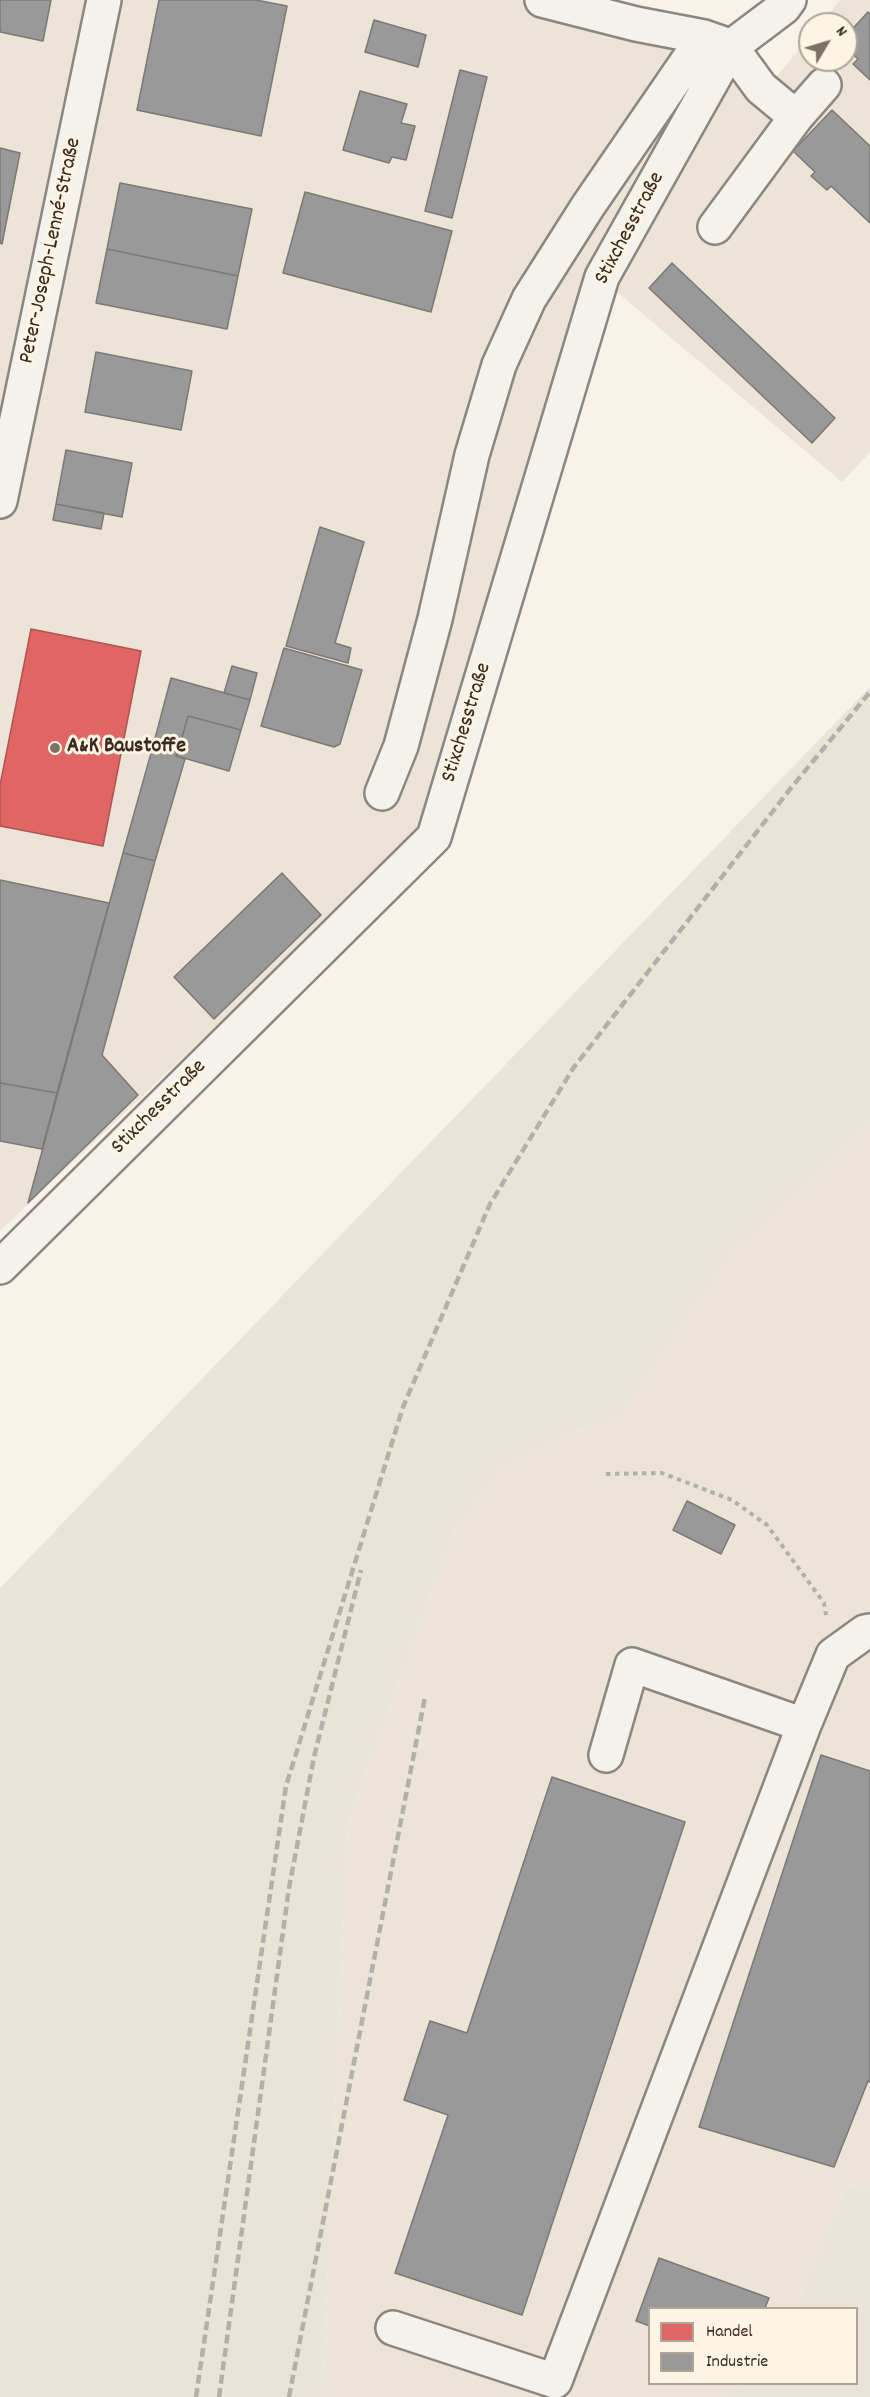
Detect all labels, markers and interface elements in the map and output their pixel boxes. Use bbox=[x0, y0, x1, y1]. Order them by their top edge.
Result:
north arrow bbox=[798, 12, 858, 72]
text: N bbox=[830, 22, 852, 42]
street label: Peter-Joseph-Lenné-Straße bbox=[15, 136, 89, 366]
street label: Stixchesstraße bbox=[590, 168, 672, 290]
street label: Stixchesstraße bbox=[437, 660, 499, 786]
place label: A&K Baustoffe bbox=[67, 735, 186, 761]
marker: A&K Baustoffe bbox=[48, 741, 62, 755]
street label: Stixchesstraße bbox=[107, 1055, 213, 1161]
legend bbox=[648, 2307, 858, 2385]
text: Handel bbox=[706, 2320, 753, 2345]
text: Industrie bbox=[706, 2350, 768, 2375]

